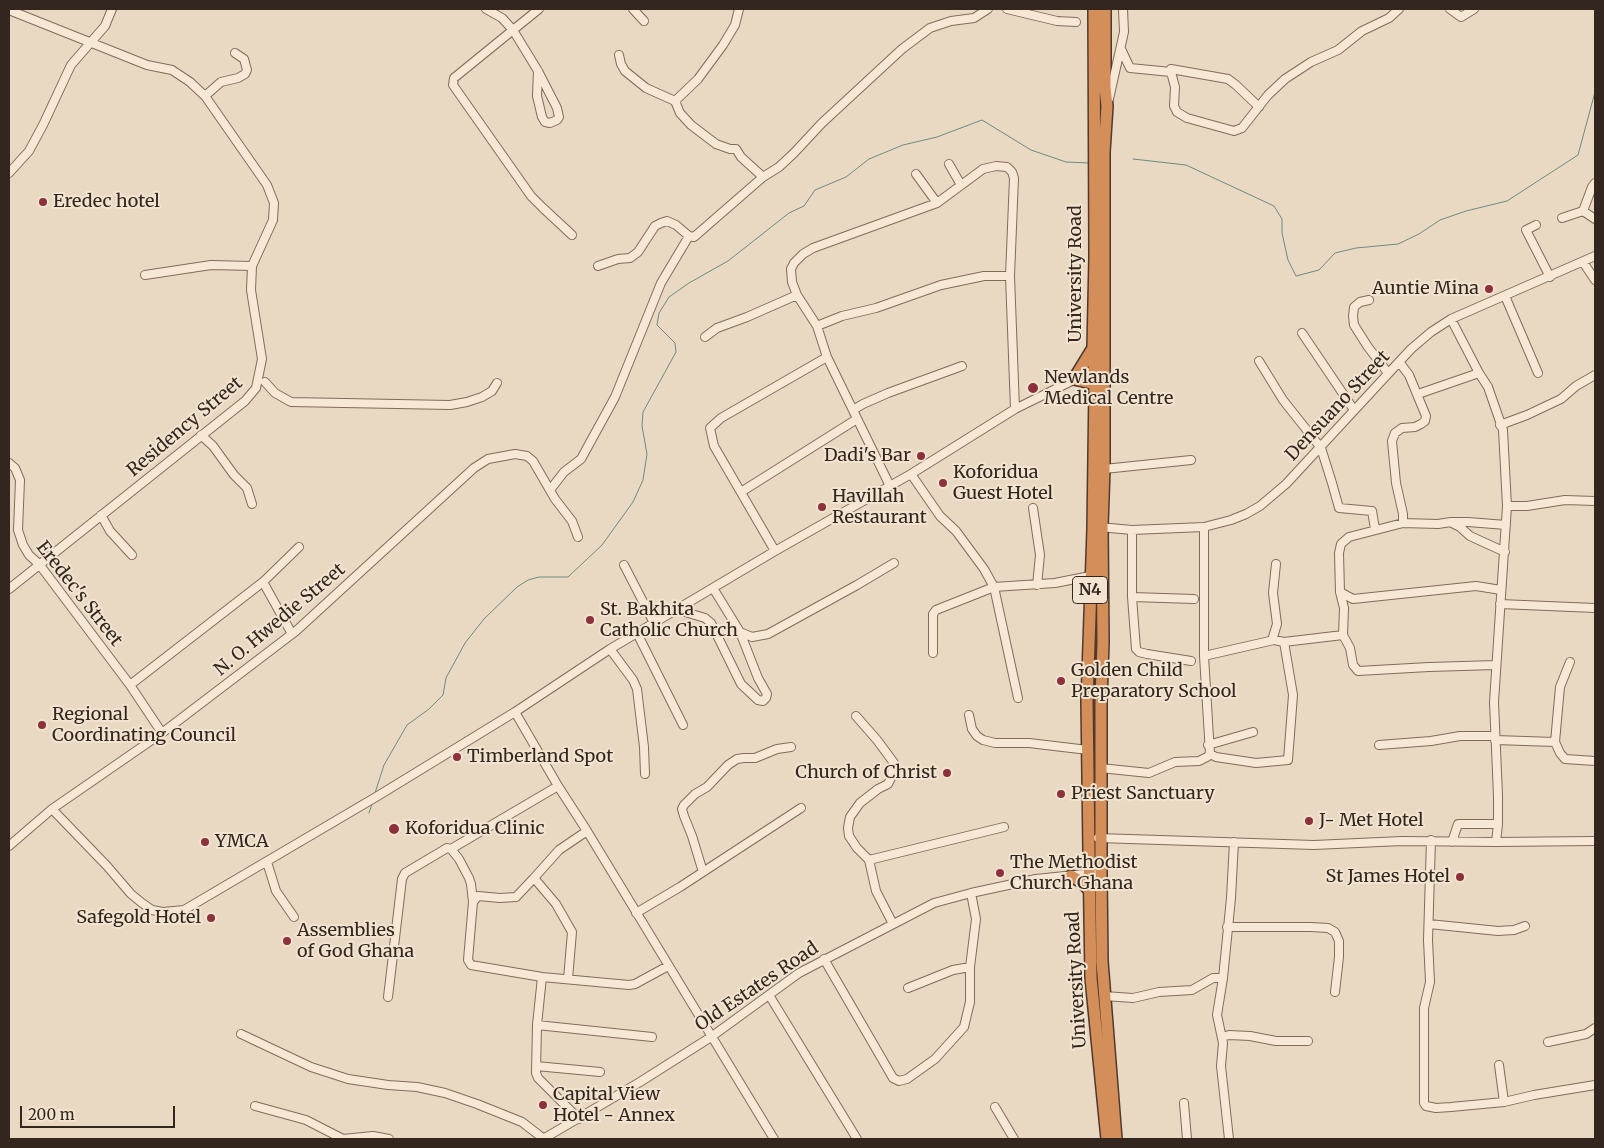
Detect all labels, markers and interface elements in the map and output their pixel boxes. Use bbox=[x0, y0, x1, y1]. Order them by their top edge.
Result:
place label: Eredec hotel bbox=[53, 191, 160, 213]
marker: Eredec hotel bbox=[37, 196, 49, 208]
street label: University Road bbox=[1065, 205, 1087, 343]
place label: Auntie Mina bbox=[1372, 278, 1479, 300]
marker: Auntie Mina bbox=[1483, 283, 1495, 295]
street label: Densuano Street bbox=[1281, 346, 1395, 466]
place label: Newlands Medical Centre bbox=[1044, 367, 1173, 409]
street label: Residency Street bbox=[123, 372, 247, 482]
marker: Newlands Medical Centre bbox=[1026, 381, 1040, 395]
place label: Dadi's Bar bbox=[824, 445, 911, 467]
marker: Dadi's Bar bbox=[915, 450, 927, 462]
place label: Koforidua Guest Hotel bbox=[953, 462, 1053, 504]
marker: Koforidua Guest Hotel bbox=[937, 477, 949, 489]
place label: Havillah Restaurant bbox=[832, 486, 927, 528]
marker: Havillah Restaurant bbox=[816, 501, 828, 513]
street label: Eredec's Street bbox=[31, 537, 127, 651]
street label: N. O. Hwedie Street bbox=[210, 559, 350, 681]
road number: N4 bbox=[1072, 576, 1108, 604]
place label: St. Bakhita Catholic Church bbox=[600, 599, 738, 642]
marker: St. Bakhita Catholic Church bbox=[584, 614, 596, 626]
place label: Golden Child Preparatory School bbox=[1071, 660, 1237, 702]
marker: Golden Child Preparatory School bbox=[1055, 675, 1067, 687]
place label: Regional Coordinating Council bbox=[52, 704, 236, 746]
marker: Regional Coordinating Council bbox=[36, 719, 48, 731]
place label: Timberland Spot bbox=[467, 746, 613, 768]
marker: Timberland Spot bbox=[451, 751, 463, 763]
place label: Church of Christ bbox=[795, 762, 937, 784]
marker: Church of Christ bbox=[941, 767, 953, 779]
place label: Priest Sanctuary bbox=[1071, 783, 1215, 805]
marker: Priest Sanctuary bbox=[1055, 788, 1067, 800]
place label: J- Met Hotel bbox=[1319, 810, 1424, 832]
marker: J- Met Hotel bbox=[1303, 815, 1315, 827]
place label: Koforidua Clinic bbox=[405, 818, 545, 840]
marker: Koforidua Clinic bbox=[387, 822, 401, 836]
place label: YMCA bbox=[215, 831, 269, 853]
marker: YMCA bbox=[199, 836, 211, 848]
place label: The Methodist Church Ghana bbox=[1010, 852, 1137, 894]
place label: St James Hotel bbox=[1326, 866, 1450, 888]
marker: The Methodist Church Ghana bbox=[994, 867, 1006, 879]
marker: St James Hotel bbox=[1454, 871, 1466, 883]
place label: Safegold Hotel bbox=[76, 907, 201, 929]
street label: University Road bbox=[1063, 911, 1091, 1049]
marker: Safegold Hotel bbox=[205, 912, 217, 924]
place label: Assemblies of God Ghana bbox=[297, 920, 414, 962]
marker: Assemblies of God Ghana bbox=[281, 935, 293, 947]
street label: Old Estates Road bbox=[691, 938, 823, 1036]
place label: Capital View Hotel - Annex bbox=[553, 1084, 675, 1126]
scale bar bbox=[22, 1096, 178, 1128]
marker: Capital View Hotel - Annex bbox=[537, 1099, 549, 1111]
text: 200 m bbox=[28, 1105, 75, 1124]

